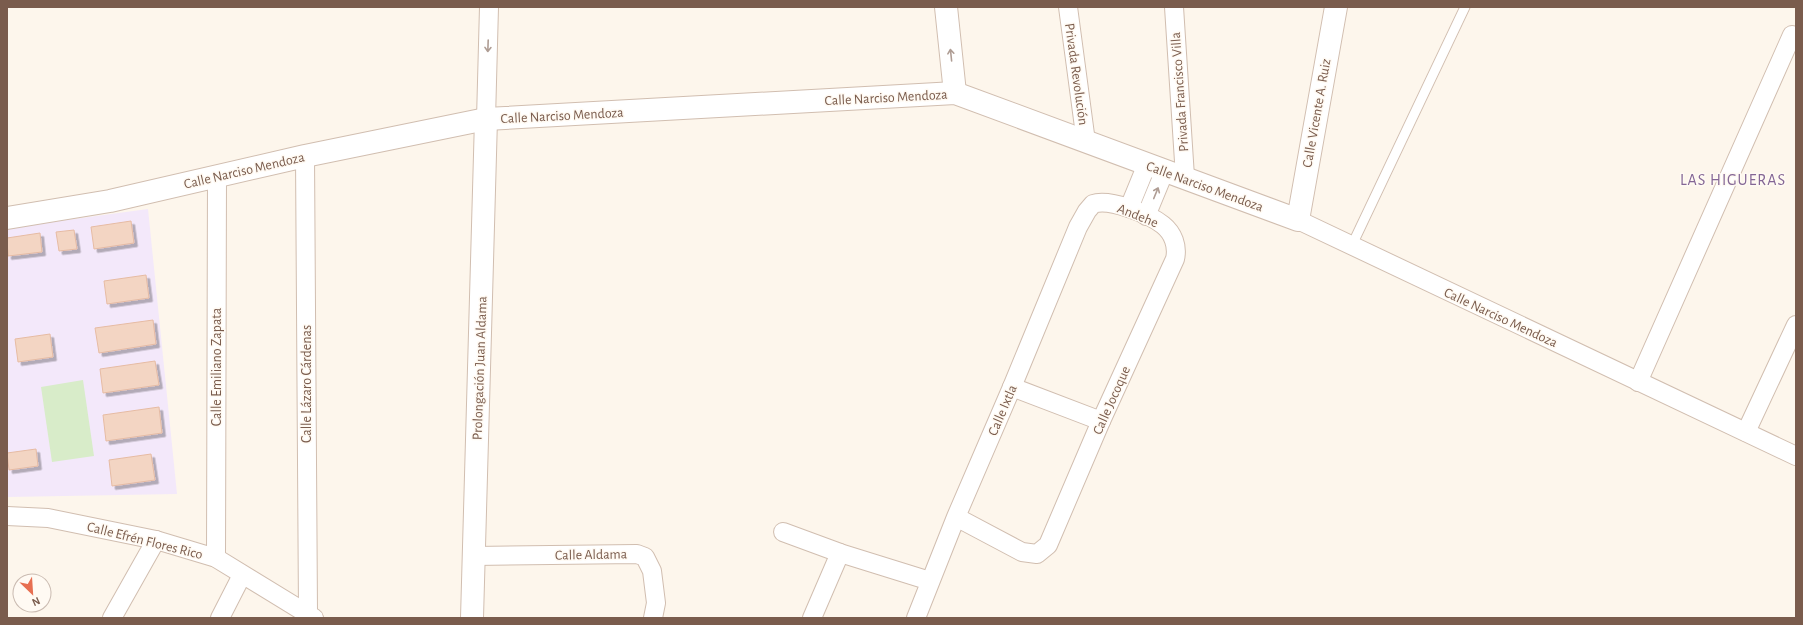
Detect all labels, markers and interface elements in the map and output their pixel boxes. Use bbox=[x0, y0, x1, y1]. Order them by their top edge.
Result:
street label: Privada Revolución bbox=[1062, 22, 1090, 126]
street label: Privada Francisco Villa bbox=[1169, 31, 1191, 152]
one-way arrow bbox=[484, 39, 492, 52]
one-way arrow bbox=[947, 49, 954, 62]
street label: Calle Vicente A. Ruiz bbox=[1301, 57, 1333, 169]
street label: Calle Narciso Mendoza bbox=[824, 88, 949, 108]
street label: Calle Narciso Mendoza bbox=[500, 106, 625, 126]
street label: Calle Narciso Mendoza bbox=[183, 150, 306, 192]
street label: Calle Narciso Mendoza bbox=[1144, 159, 1265, 215]
district label: LAS HIGUERAS bbox=[1680, 172, 1786, 188]
one-way arrow bbox=[1152, 187, 1160, 199]
street label: Andehe bbox=[1115, 201, 1160, 230]
street label: Calle Narciso Mendoza bbox=[1442, 286, 1560, 351]
street label: Prolongación Juan Aldama bbox=[470, 295, 490, 440]
street label: Calle Emiliano Zapata bbox=[210, 307, 224, 426]
street label: Calle Lázaro Cárdenas bbox=[300, 325, 314, 443]
street label: Calle Jocoque bbox=[1091, 364, 1133, 437]
street label: Calle Ixtla bbox=[986, 382, 1020, 438]
street label: Calle Efrén Flores Rico bbox=[85, 520, 204, 562]
street label: Calle Aldama bbox=[555, 547, 628, 563]
north arrow bbox=[12, 573, 52, 613]
text: N bbox=[30, 595, 42, 608]

